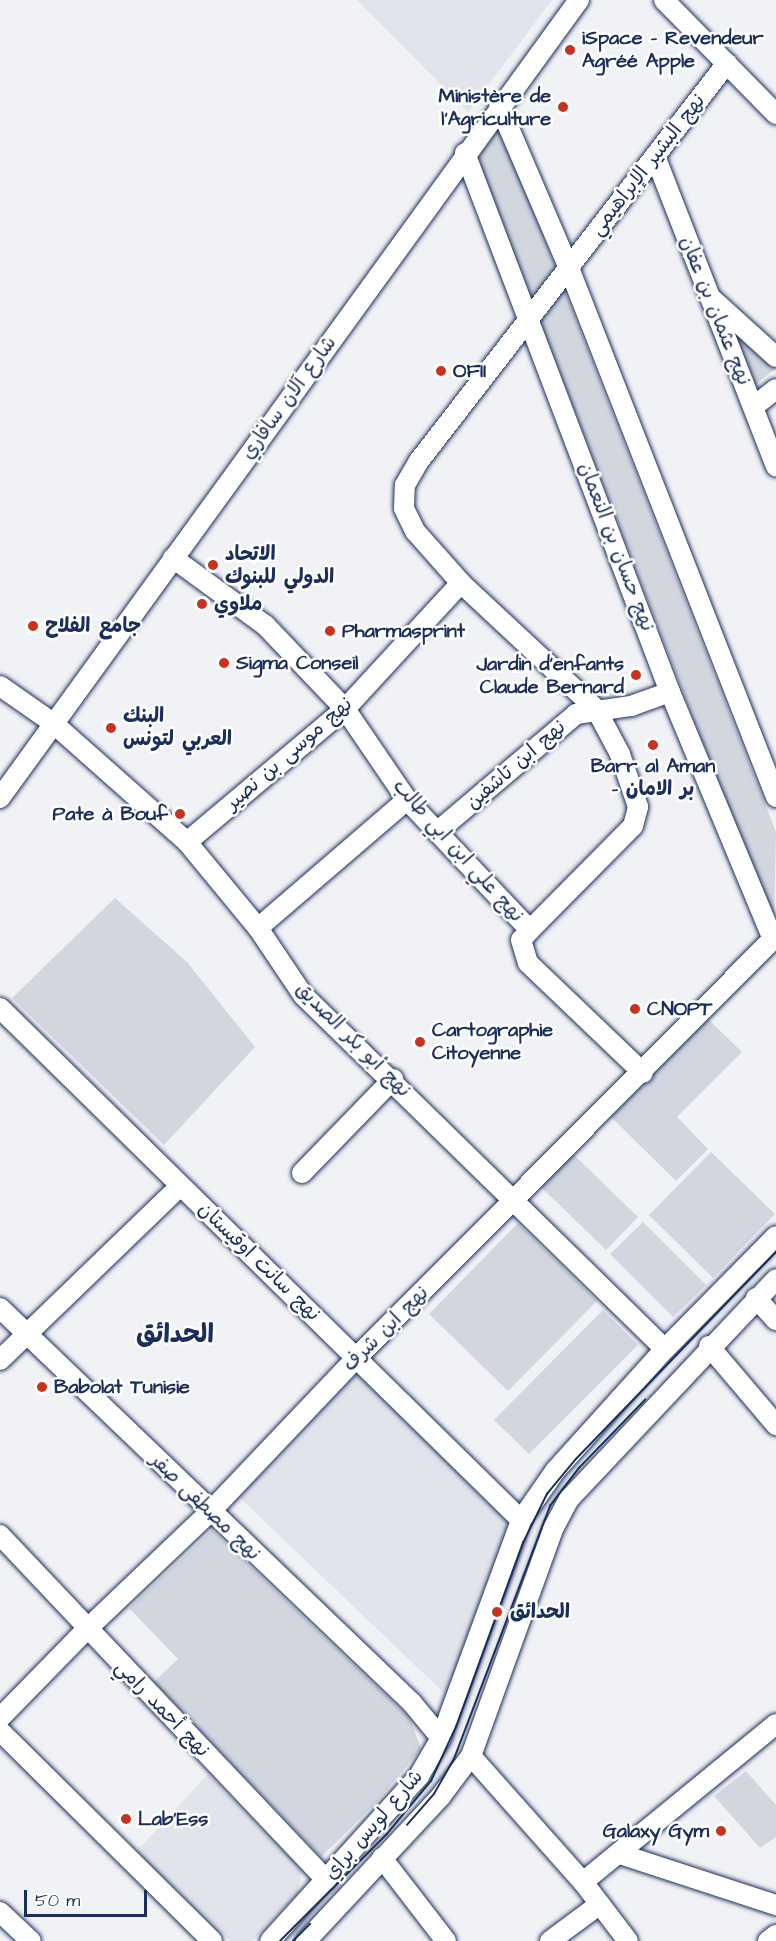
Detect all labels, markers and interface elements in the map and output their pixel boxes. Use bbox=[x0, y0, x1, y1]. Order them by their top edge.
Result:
place label: iSpace - Revendeur Agréé Apple bbox=[582, 27, 763, 74]
marker: iSpace - Revendeur Agréé Apple bbox=[563, 43, 577, 57]
place label: Ministère de l'Agriculture bbox=[439, 84, 551, 131]
street label: نهج البشير الإبراهيمي bbox=[585, 89, 711, 241]
marker: Ministère de l'Agriculture bbox=[556, 100, 570, 114]
street label: نهج عثمان بن عفان bbox=[674, 233, 756, 389]
street label: شارع آلان سافاري bbox=[236, 332, 342, 464]
place label: OFII bbox=[453, 359, 486, 383]
marker: OFII bbox=[434, 364, 448, 378]
street label: نهج حسان بن النعمان bbox=[573, 459, 659, 635]
place label: الاتحاد الدولي للبنوك bbox=[225, 542, 334, 589]
marker: الاتحاد الدولي للبنوك bbox=[206, 558, 220, 572]
place label: ملاوي bbox=[214, 592, 262, 616]
marker: ملاوي bbox=[195, 597, 209, 611]
place label: جامع الفلاح bbox=[45, 614, 141, 638]
marker: جامع الفلاح bbox=[26, 619, 40, 633]
place label: Pharmasprint bbox=[342, 619, 465, 643]
marker: Pharmasprint bbox=[323, 624, 337, 638]
place label: Sigma Conseil bbox=[236, 651, 358, 675]
place label: Jardin d'enfants Claude Bernard bbox=[476, 652, 624, 699]
marker: Sigma Conseil bbox=[217, 656, 231, 670]
marker: Jardin d'enfants Claude Bernard bbox=[629, 668, 643, 682]
street label: نهج موسى بن نصير bbox=[220, 692, 358, 816]
place label: البنك العربي لتونس bbox=[123, 704, 232, 751]
street label: نهج ابن تاشفين bbox=[461, 715, 571, 815]
marker: البنك العربي لتونس bbox=[104, 721, 118, 735]
marker: Barr al Aman - بر الامان bbox=[646, 738, 660, 752]
place label: Barr al Aman - بر الامان bbox=[591, 755, 715, 802]
street label: نهج علي ابن ابي طالب bbox=[387, 775, 529, 927]
place label: Pate à Bouf bbox=[52, 802, 168, 826]
marker: Pate à Bouf bbox=[173, 807, 187, 821]
street label: نهج أبو بكر الصديق bbox=[290, 977, 416, 1103]
place label: CNOPT bbox=[647, 997, 712, 1021]
marker: CNOPT bbox=[628, 1002, 642, 1016]
place label: Cartographie Citoyenne bbox=[432, 1018, 553, 1065]
marker: Cartographie Citoyenne bbox=[413, 1035, 427, 1049]
street label: نهج سانت اوقيستان bbox=[193, 1197, 325, 1327]
street label: نهج ابن شرف bbox=[338, 1281, 434, 1377]
district label: الحدائق bbox=[136, 1319, 214, 1351]
place label: Babolat Tunisie bbox=[54, 1375, 190, 1399]
marker: Babolat Tunisie bbox=[35, 1380, 49, 1394]
street label: نهج مصطفى صفر bbox=[145, 1448, 265, 1566]
place label: الحدائق bbox=[510, 1600, 570, 1624]
marker: الحدائق bbox=[488, 1603, 506, 1621]
street label: نهج أحمد رامي bbox=[110, 1655, 214, 1763]
street label: شارع لويس براي bbox=[320, 1765, 428, 1885]
place label: Lab'Ess bbox=[138, 1807, 208, 1831]
marker: Lab'Ess bbox=[119, 1812, 133, 1826]
place label: Galaxy Gym bbox=[603, 1819, 709, 1843]
marker: Galaxy Gym bbox=[714, 1824, 728, 1838]
scale bar bbox=[27, 1878, 150, 1916]
text: 50 m bbox=[35, 1888, 80, 1913]

